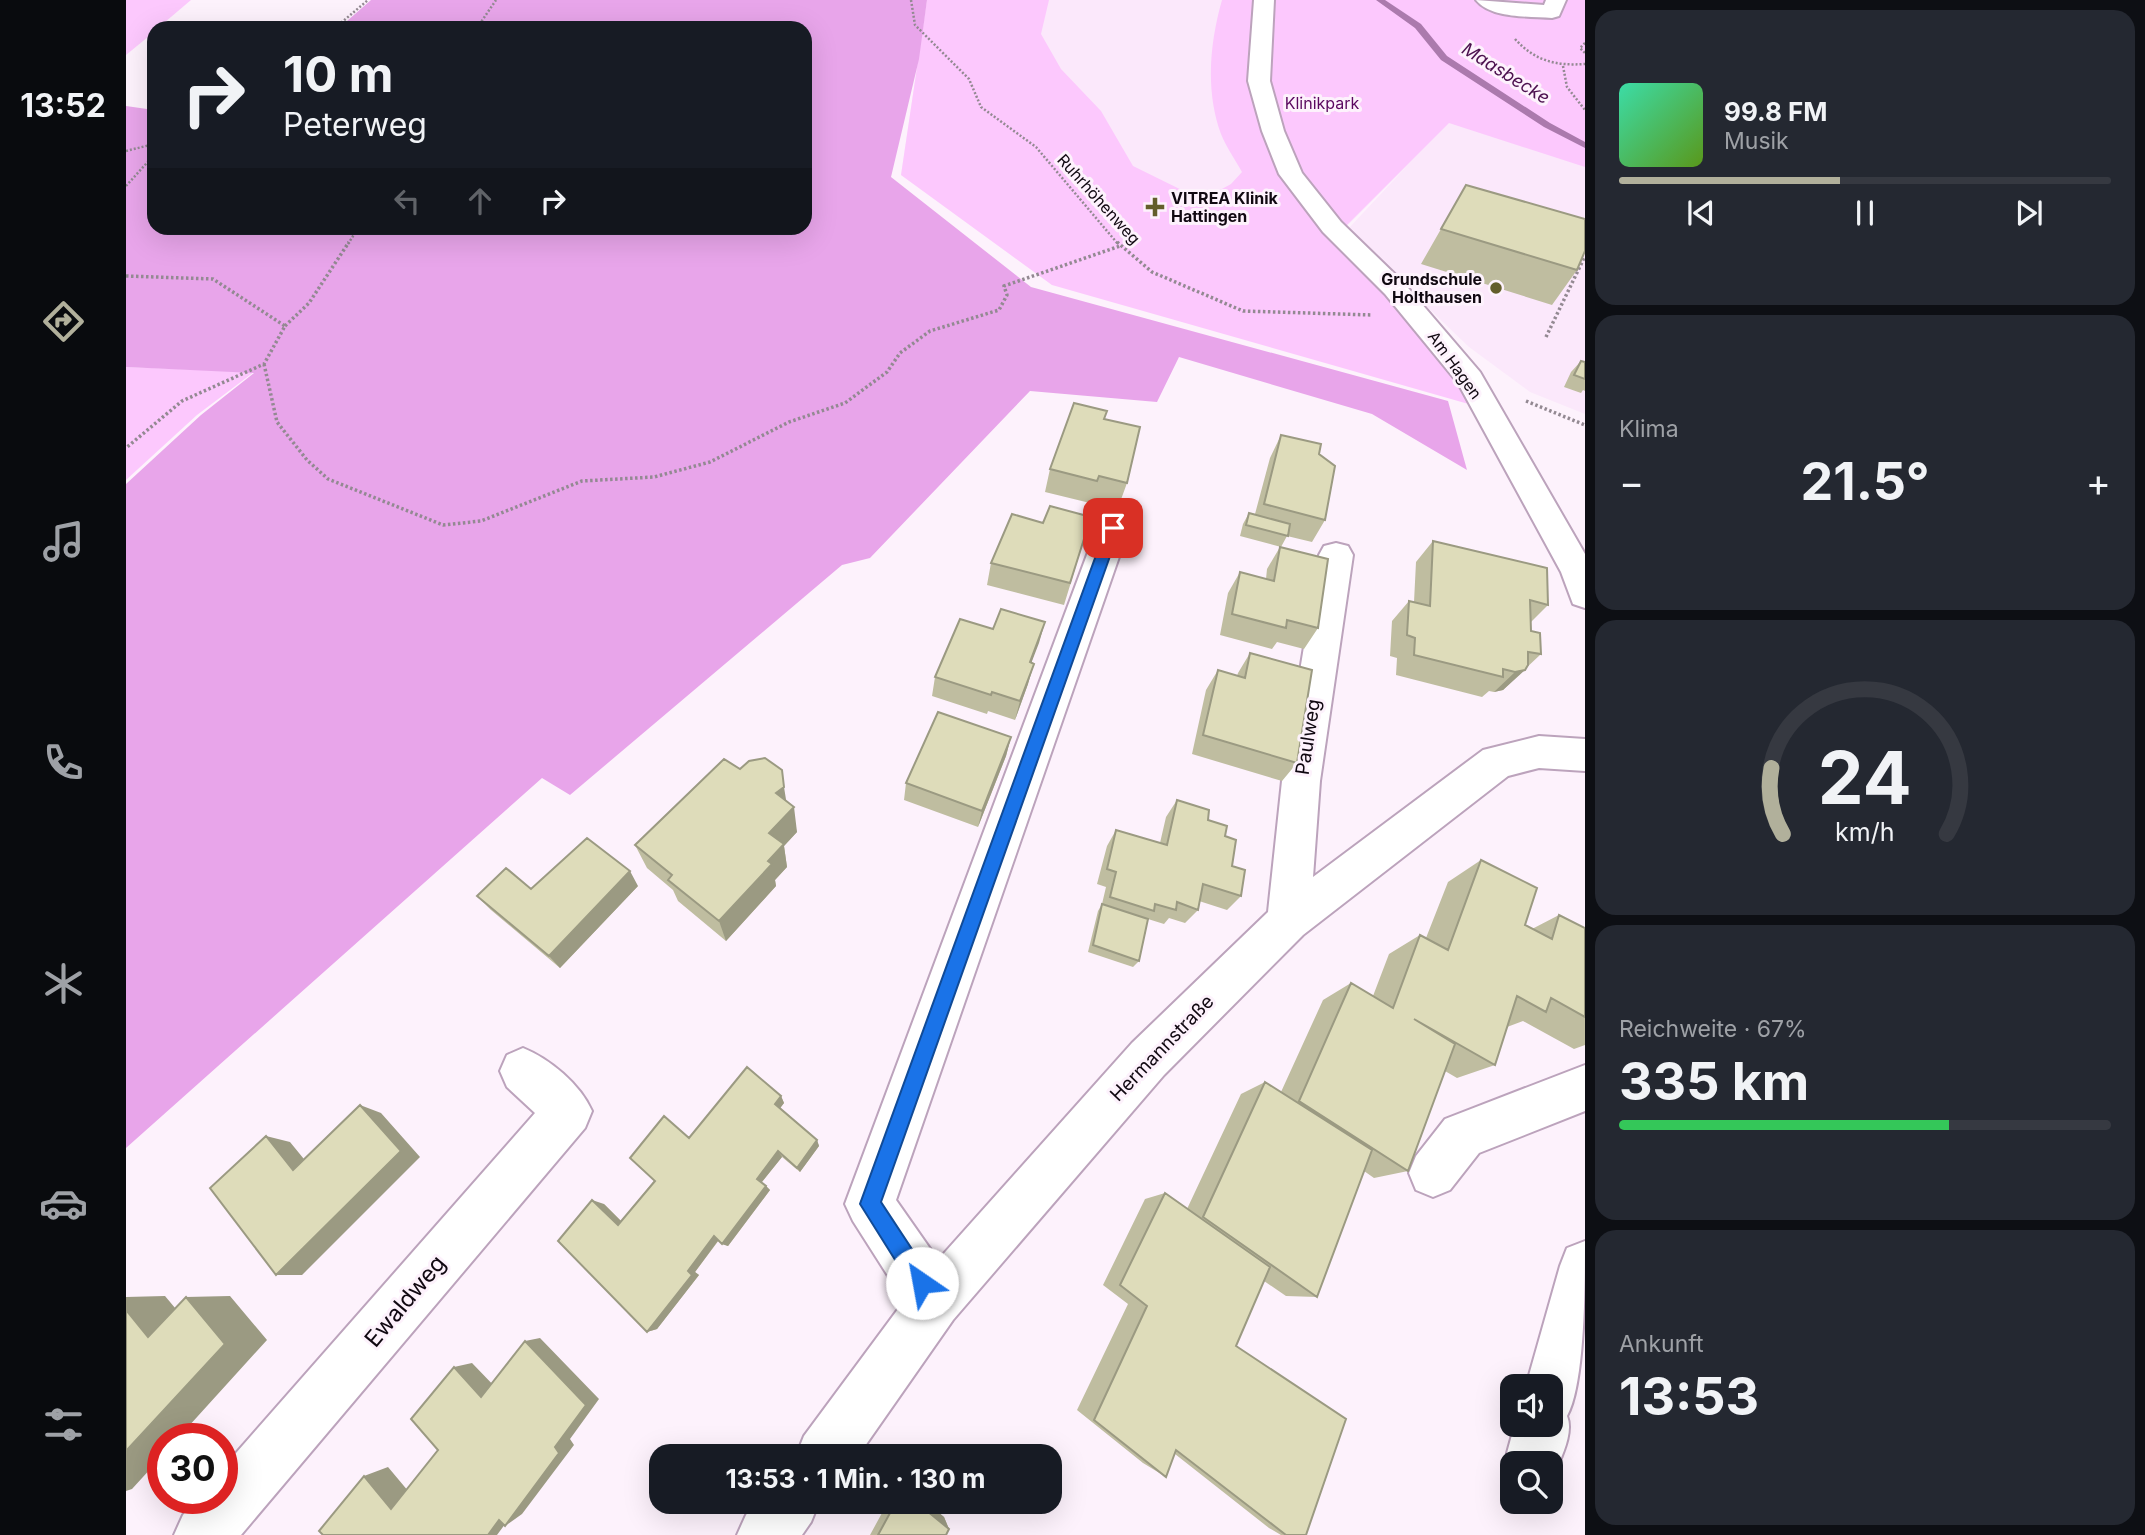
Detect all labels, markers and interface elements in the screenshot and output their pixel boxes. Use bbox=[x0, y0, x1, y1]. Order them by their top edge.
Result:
water label: Maasbecke bbox=[1458, 38, 1554, 108]
text: 10 m bbox=[283, 45, 394, 104]
icon: right bbox=[168, 49, 259, 140]
text: 13:52 bbox=[20, 86, 106, 125]
park label: Klinikpark bbox=[1285, 93, 1360, 113]
text: 99.8 FM bbox=[1724, 96, 1828, 127]
text: Peterweg bbox=[283, 105, 427, 144]
text: Musik bbox=[1724, 127, 1789, 155]
street label: Ruhrhöhenweg bbox=[1053, 150, 1145, 248]
icon: left bbox=[388, 182, 426, 220]
icon: ahead bbox=[461, 182, 499, 220]
icon: right bbox=[534, 182, 572, 220]
place label: VITREA Klinik Hattingen bbox=[1171, 188, 1279, 226]
icon: previous bbox=[1682, 194, 1720, 232]
icon: pause bbox=[1846, 194, 1884, 232]
icon: next bbox=[2010, 194, 2048, 232]
marker: VITREA Klinik Hattingen bbox=[1145, 197, 1165, 217]
place label: Grundschule Holthausen bbox=[1381, 269, 1482, 307]
marker: Grundschule Holthausen bbox=[1488, 280, 1504, 296]
icon: directions bbox=[39, 297, 88, 346]
street label: Am Hagen bbox=[1424, 327, 1486, 403]
text: Klima bbox=[1619, 415, 1679, 443]
text: 21.5° bbox=[1800, 450, 1930, 513]
text: − bbox=[1619, 459, 1644, 505]
text: + bbox=[2086, 459, 2111, 505]
pin bbox=[1083, 498, 1143, 558]
icon: arrive bbox=[1094, 509, 1132, 547]
icon: music bbox=[39, 517, 88, 566]
street label: Paulweg bbox=[1291, 697, 1325, 777]
text: 24 bbox=[1818, 733, 1912, 822]
icon: phone bbox=[39, 738, 88, 787]
text: km/h bbox=[1835, 816, 1895, 846]
icon: climate bbox=[39, 959, 88, 1008]
street label: Hermannstraße bbox=[1105, 990, 1219, 1106]
text: Reichweite · 67% bbox=[1619, 1015, 1807, 1043]
text: 335 km bbox=[1619, 1050, 1809, 1113]
icon: car bbox=[39, 1179, 88, 1228]
position arrow bbox=[885, 1246, 959, 1320]
street label: Ewaldweg bbox=[359, 1249, 451, 1353]
text: Ankunft bbox=[1619, 1330, 1704, 1358]
text: 13:53 bbox=[1619, 1365, 1759, 1428]
map controls bbox=[1500, 1374, 1563, 1514]
button: sound bbox=[1500, 1374, 1563, 1437]
icon: filters bbox=[39, 1400, 88, 1449]
speed limit sign: 30 bbox=[147, 1423, 238, 1514]
button: search bbox=[1500, 1451, 1563, 1514]
text: 13:53 · 1 Min. · 130 m bbox=[725, 1463, 986, 1494]

